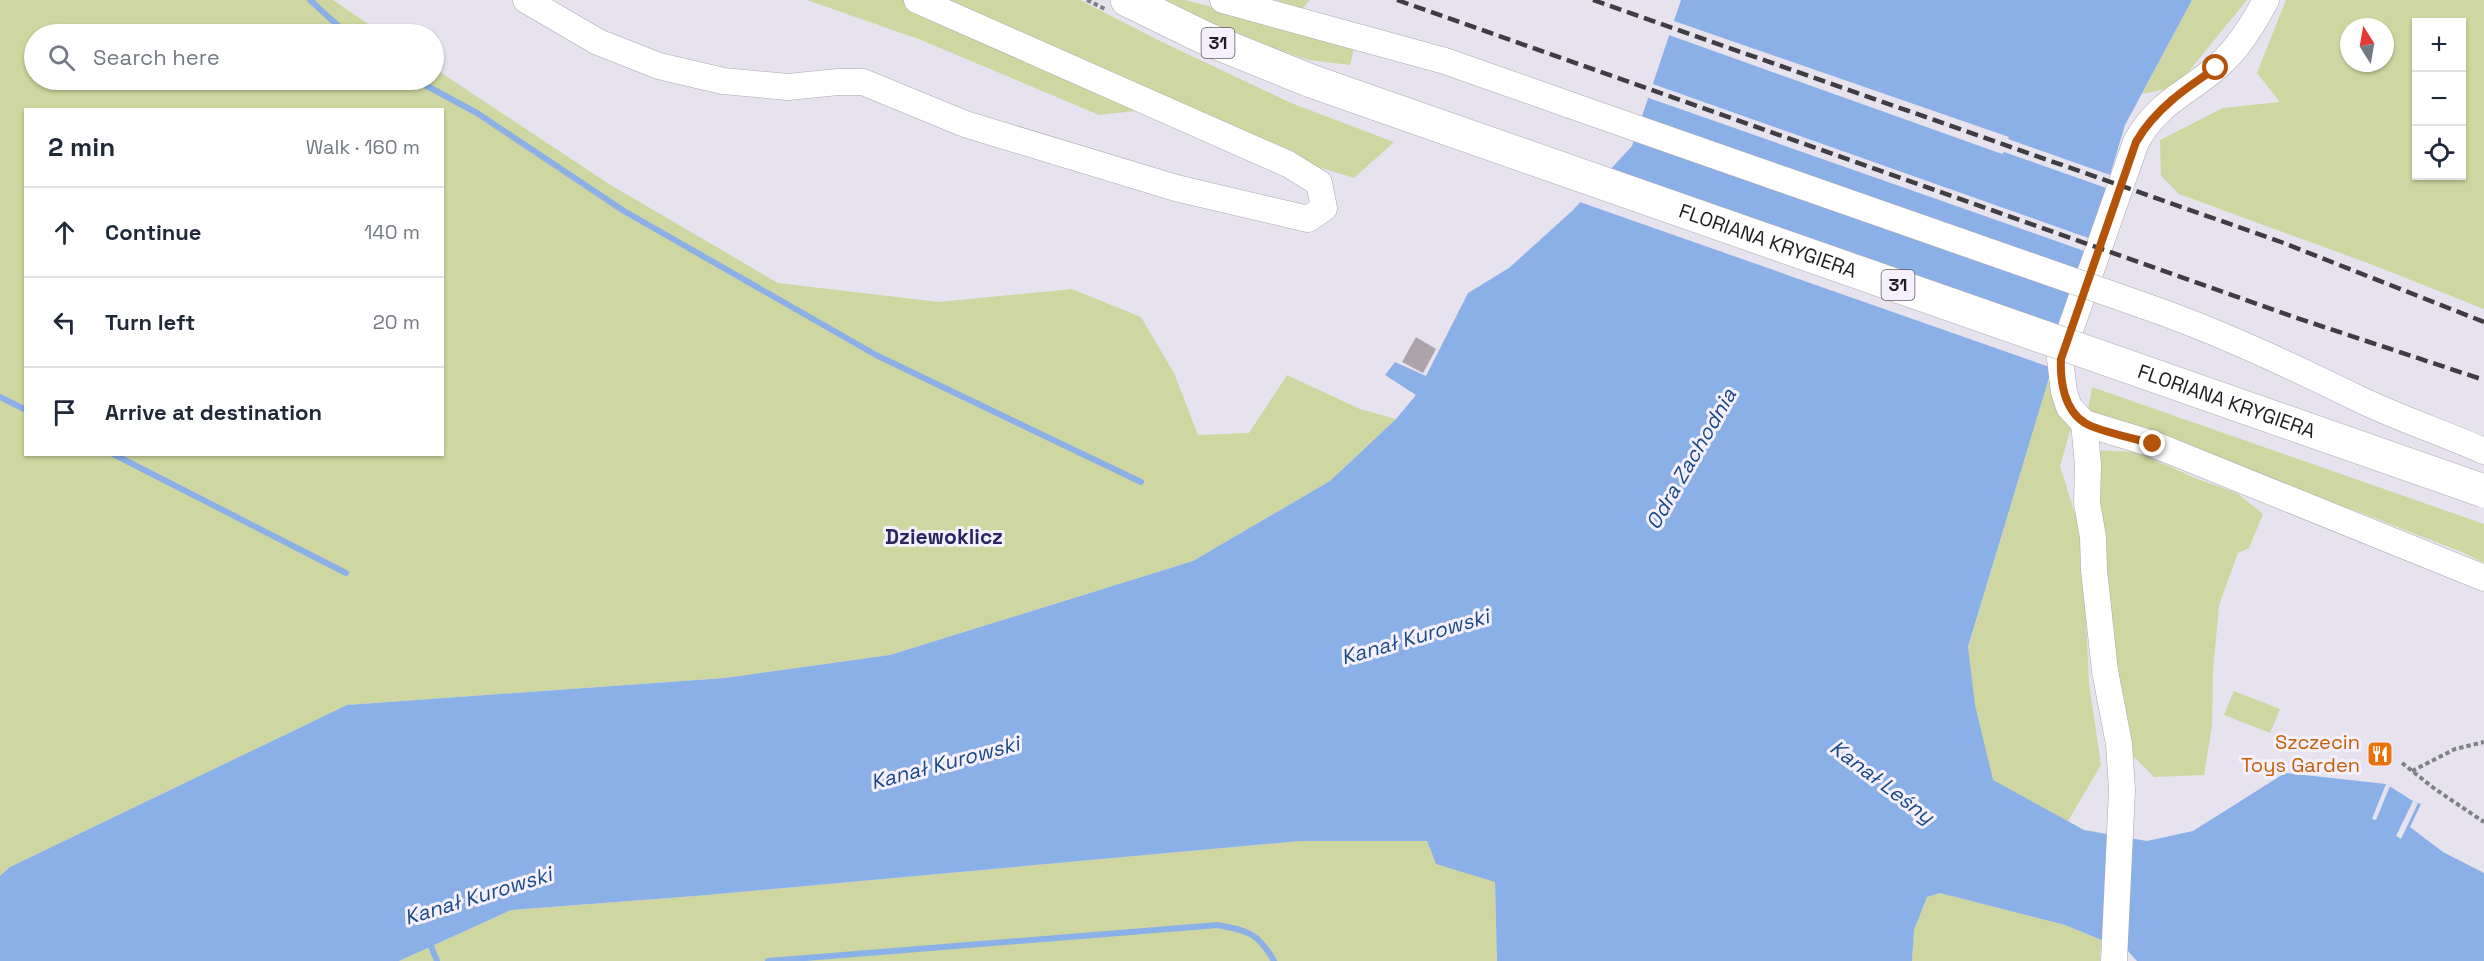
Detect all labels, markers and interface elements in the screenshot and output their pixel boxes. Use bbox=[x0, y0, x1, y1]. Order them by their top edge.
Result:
north arrow bbox=[2340, 18, 2394, 72]
map controls bbox=[2412, 18, 2466, 180]
button: + bbox=[2412, 18, 2466, 72]
search box bbox=[24, 24, 444, 90]
road number: 31 bbox=[1202, 28, 1234, 58]
icon: search bbox=[45, 41, 78, 74]
text: Search here bbox=[93, 43, 220, 71]
route start bbox=[2202, 54, 2228, 80]
button: − bbox=[2412, 72, 2466, 126]
button: locate bbox=[2412, 126, 2466, 180]
text: 2 min bbox=[48, 130, 115, 164]
text: Walk · 160 m bbox=[306, 134, 420, 160]
street label: FLORIANA KRYGIERA bbox=[1676, 198, 1861, 284]
icon: ahead bbox=[48, 216, 81, 249]
text: Continue bbox=[105, 218, 201, 246]
text: 140 m bbox=[364, 219, 420, 245]
road number: 31 bbox=[1882, 270, 1914, 300]
icon: left bbox=[48, 306, 81, 339]
text: Turn left bbox=[105, 308, 195, 336]
text: 20 m bbox=[373, 309, 420, 335]
street label: FLORIANA KRYGIERA bbox=[2134, 358, 2319, 444]
water label: Odra Zachodnia bbox=[1639, 383, 1742, 534]
icon: arrive bbox=[48, 396, 81, 429]
text: Arrive at destination bbox=[105, 398, 322, 426]
route end bbox=[2139, 430, 2165, 456]
district label: Dziewoklicz bbox=[885, 523, 1003, 550]
water label: Kanał Kurowski bbox=[1338, 602, 1495, 671]
water label: Kanał Kurowski bbox=[868, 729, 1025, 795]
place label: Szczecin Toys Garden bbox=[2241, 729, 2360, 778]
water label: Kanał Leśny bbox=[1825, 734, 1941, 830]
restaurant icon: Szczecin Toys Garden bbox=[2365, 739, 2395, 769]
water label: Kanał Kurowski bbox=[401, 859, 558, 931]

